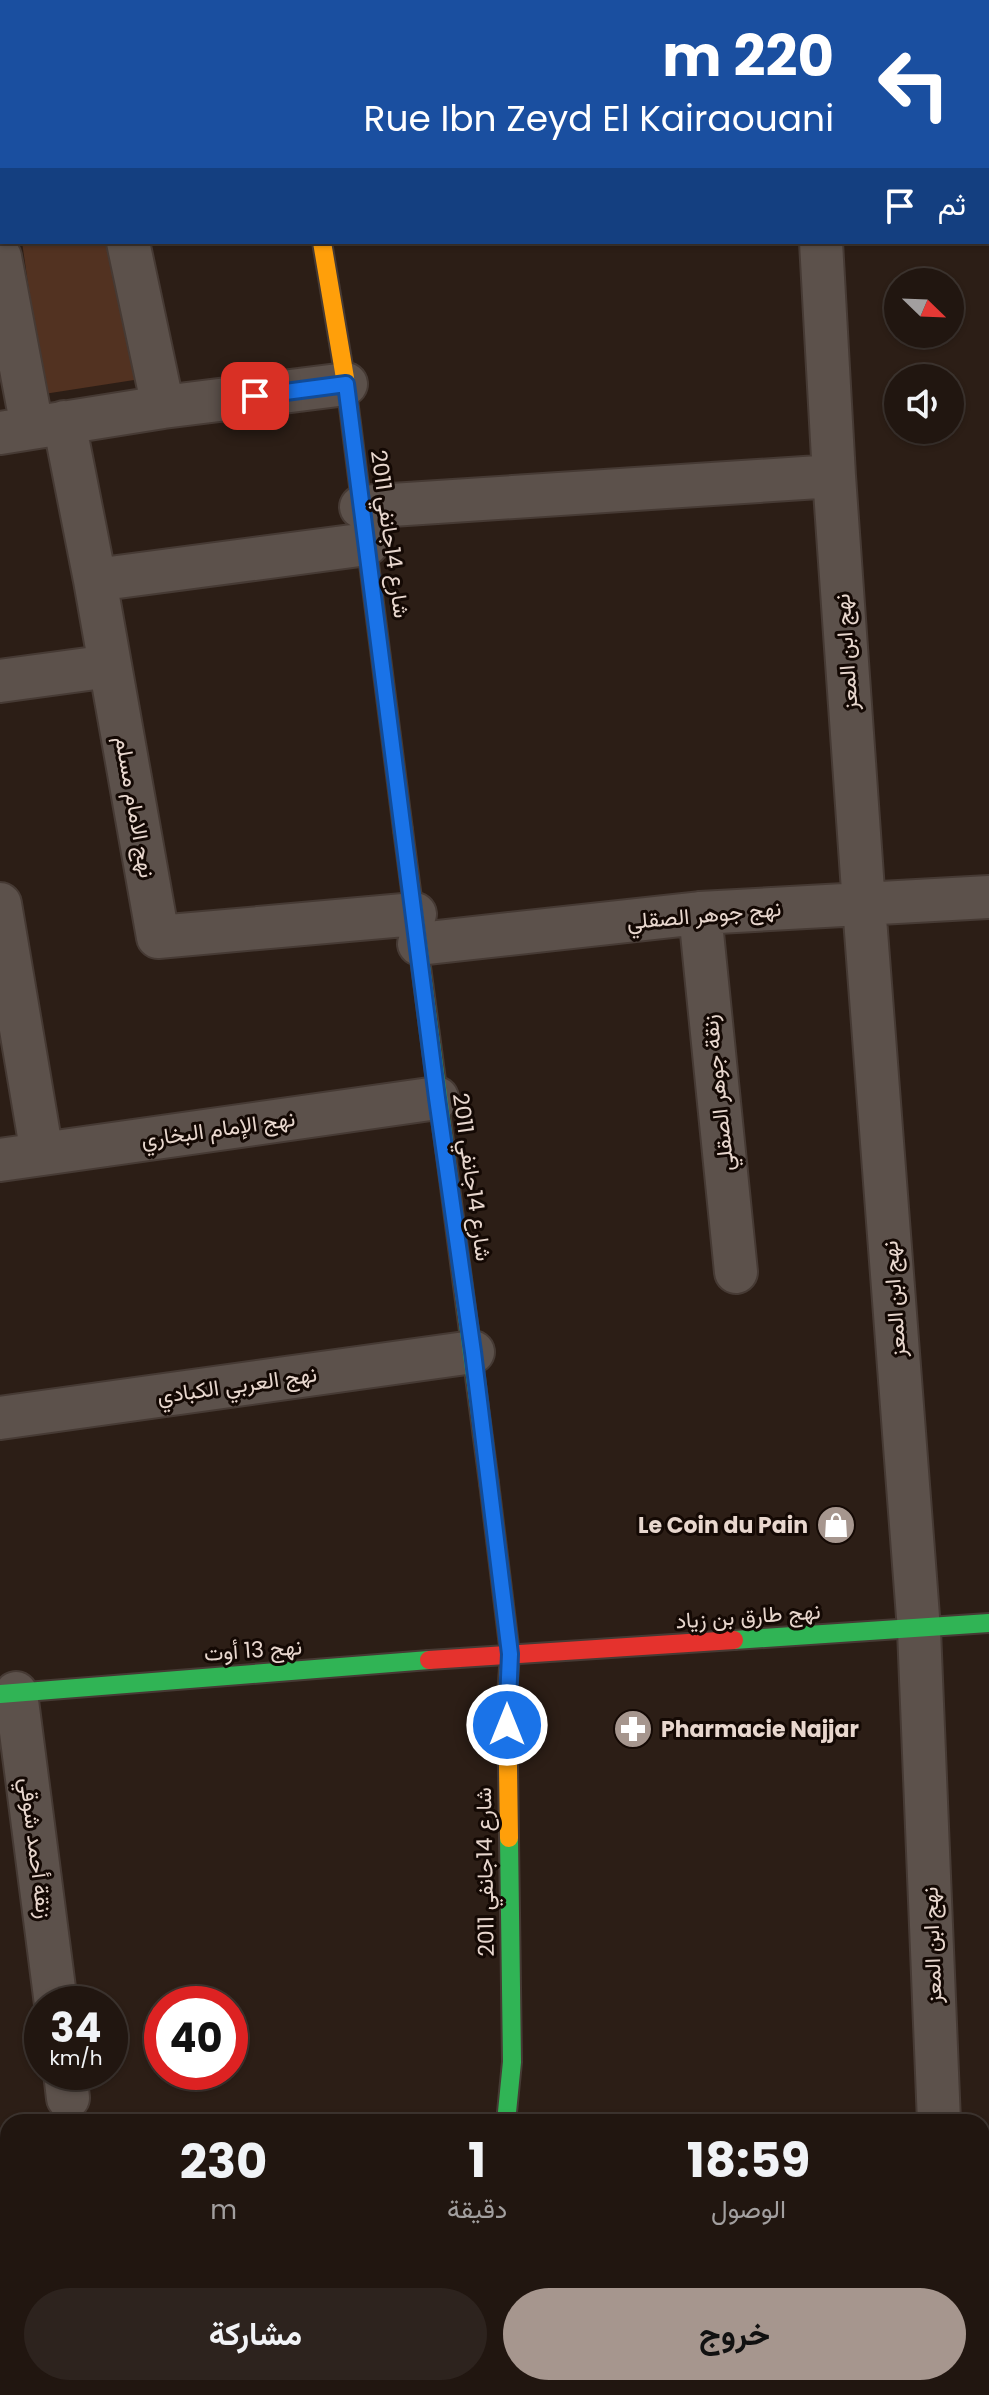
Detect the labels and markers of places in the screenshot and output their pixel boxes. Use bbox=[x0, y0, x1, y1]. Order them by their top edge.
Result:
pin bbox=[221, 362, 289, 430]
shop icon: Le Coin du Pain bbox=[815, 1504, 857, 1546]
place label: Le Coin du Pain bbox=[638, 1510, 808, 1541]
pharmacy icon: Pharmacie Najjar bbox=[612, 1708, 654, 1750]
place label: Pharmacie Najjar bbox=[661, 1714, 859, 1745]

